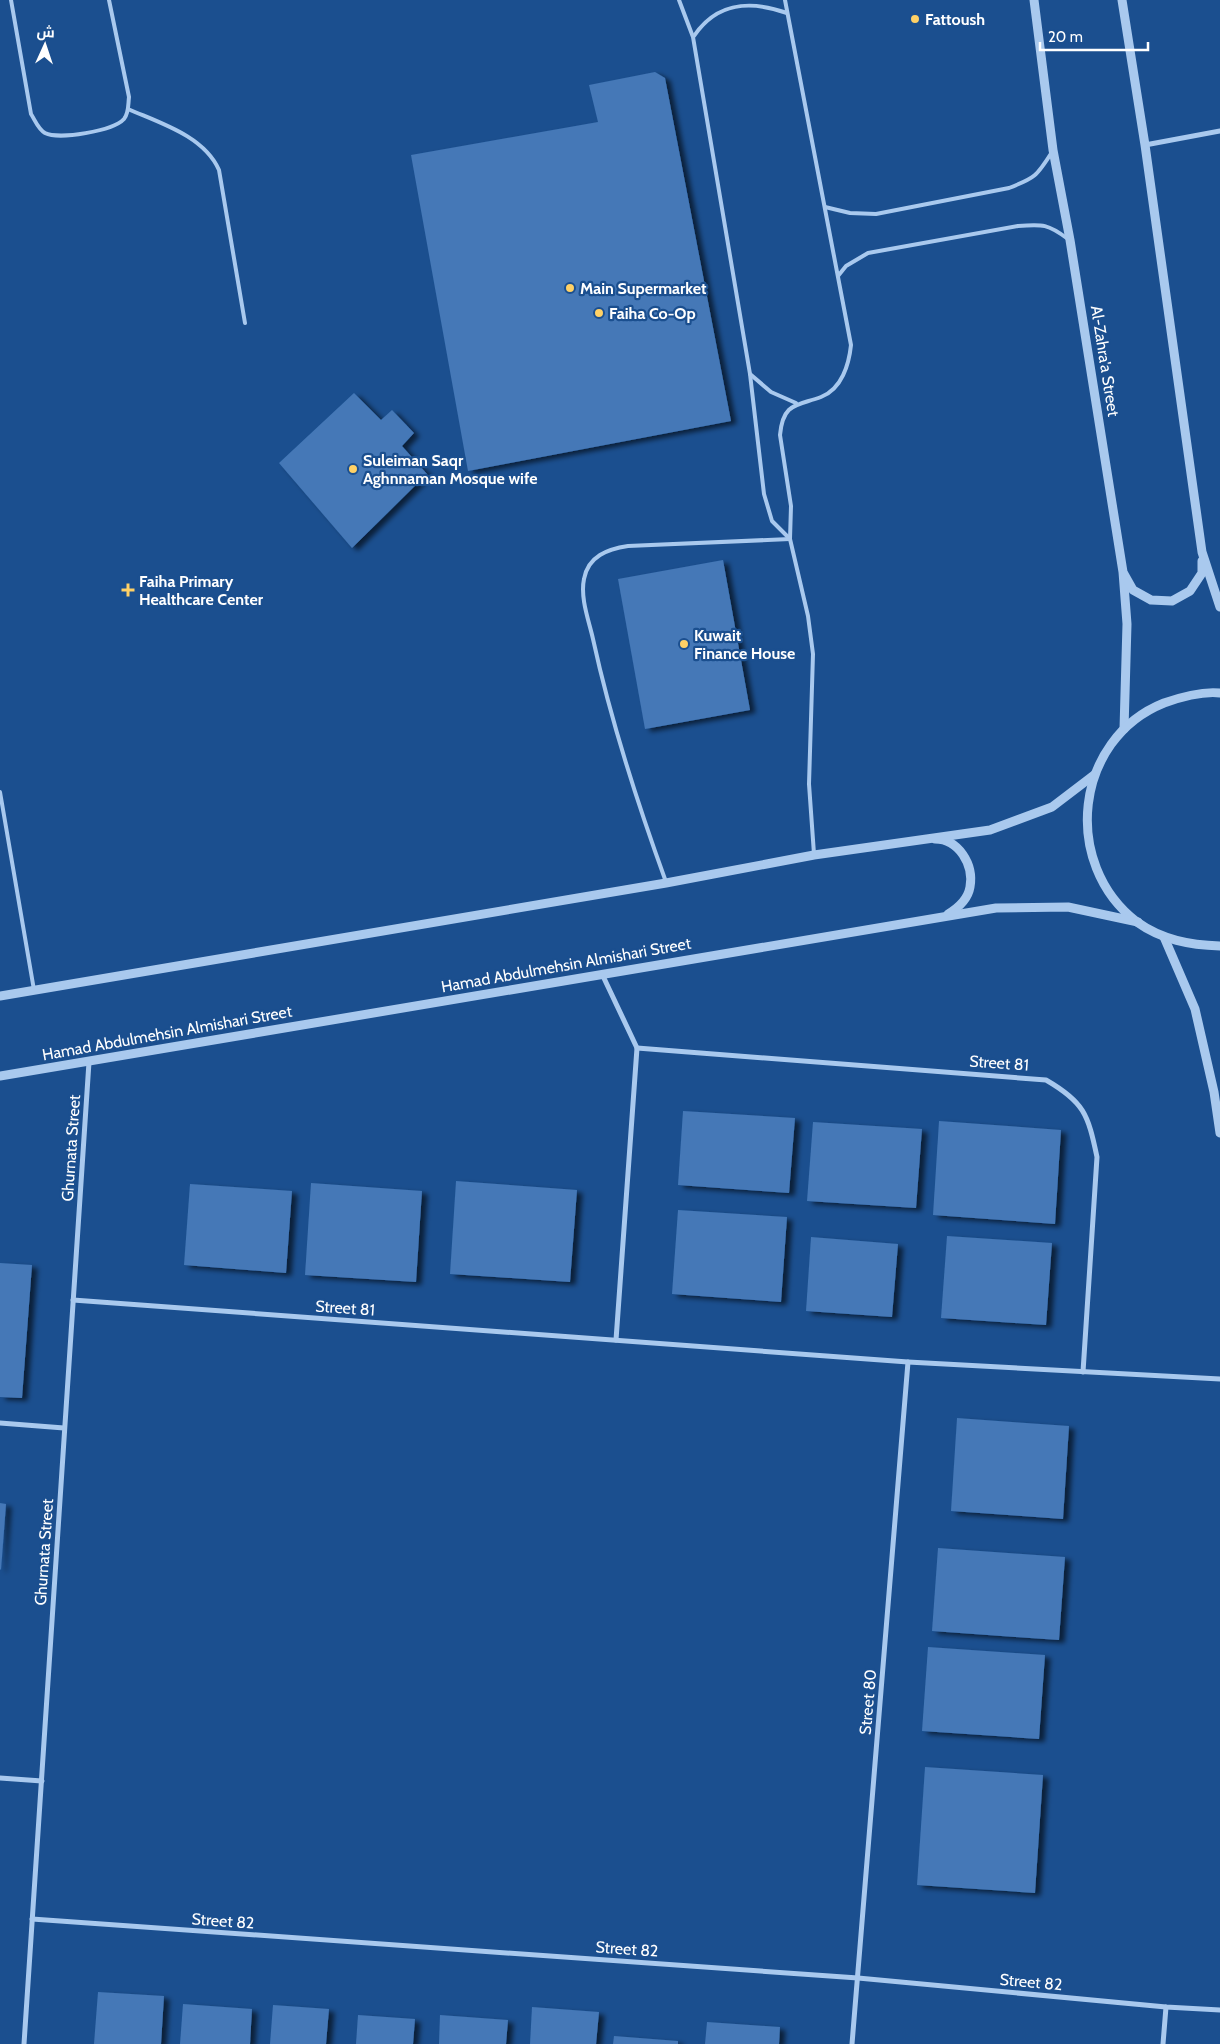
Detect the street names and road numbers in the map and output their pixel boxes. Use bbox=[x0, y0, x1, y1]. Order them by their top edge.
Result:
street label: Al-Zahra'a Street bbox=[1087, 304, 1123, 418]
street label: Hamad Abdulmehsin Almishari Street bbox=[440, 934, 693, 996]
street label: Hamad Abdulmehsin Almishari Street bbox=[41, 1002, 294, 1064]
street label: Street 81 bbox=[969, 1051, 1029, 1075]
street label: Ghurnata Street bbox=[58, 1093, 84, 1202]
street label: Street 81 bbox=[315, 1296, 375, 1320]
street label: Ghurnata Street bbox=[31, 1497, 57, 1606]
street label: Street 80 bbox=[856, 1668, 880, 1736]
street label: Street 82 bbox=[191, 1909, 255, 1933]
street label: Street 82 bbox=[595, 1937, 659, 1961]
street label: Street 82 bbox=[999, 1970, 1063, 1994]

